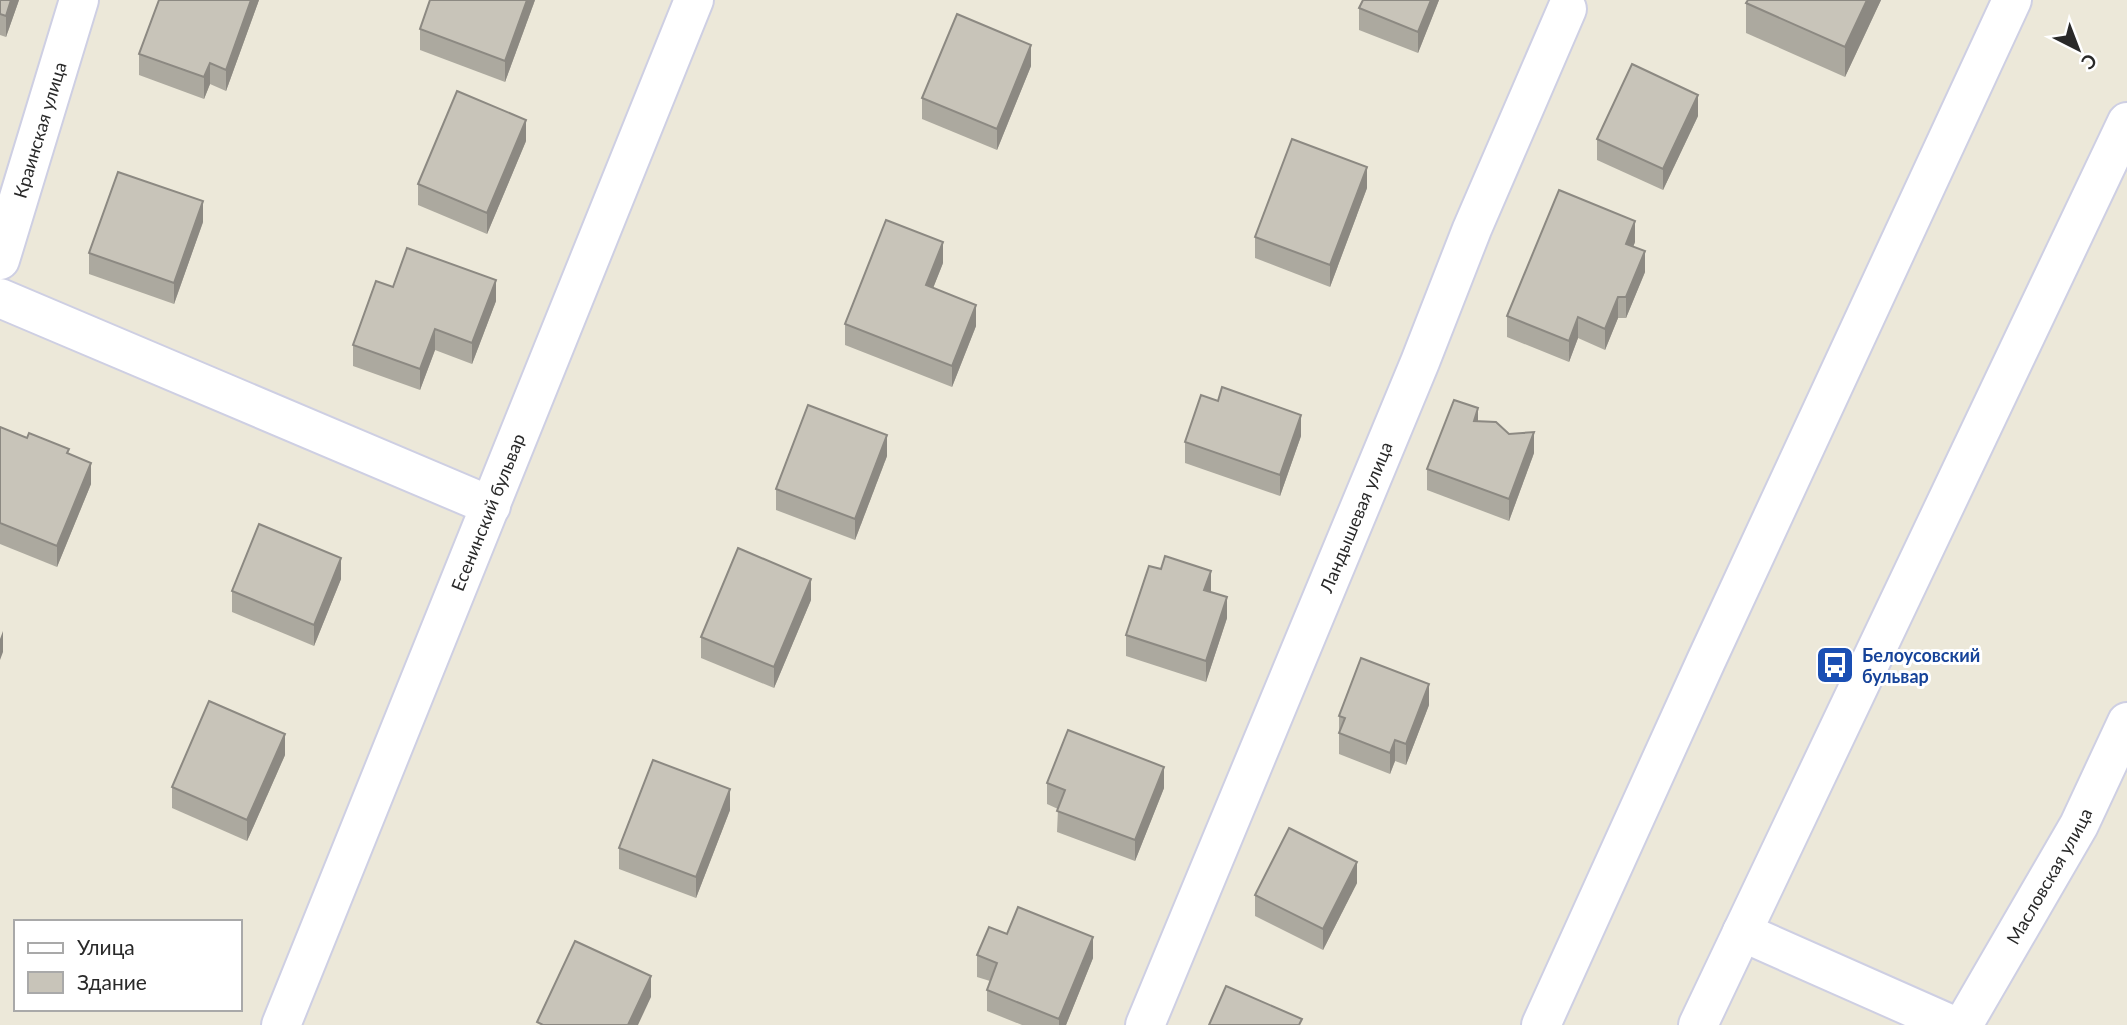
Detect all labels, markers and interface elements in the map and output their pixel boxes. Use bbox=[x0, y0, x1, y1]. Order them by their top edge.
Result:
north arrow bbox=[2043, 14, 2113, 84]
text: С bbox=[2077, 49, 2102, 75]
street label: Краинская улица bbox=[9, 59, 71, 201]
street label: Есенинский бульвар bbox=[446, 430, 529, 594]
street label: Ландышевая улица bbox=[1314, 438, 1397, 596]
bus stop icon: Белоусовский бульвар bbox=[1814, 644, 1856, 686]
place label: Белоусовский бульвар bbox=[1862, 644, 1980, 687]
street label: Масловская улица bbox=[2001, 805, 2096, 948]
legend bbox=[14, 920, 242, 1011]
text: Улица bbox=[77, 934, 135, 959]
text: Здание bbox=[77, 969, 147, 994]

